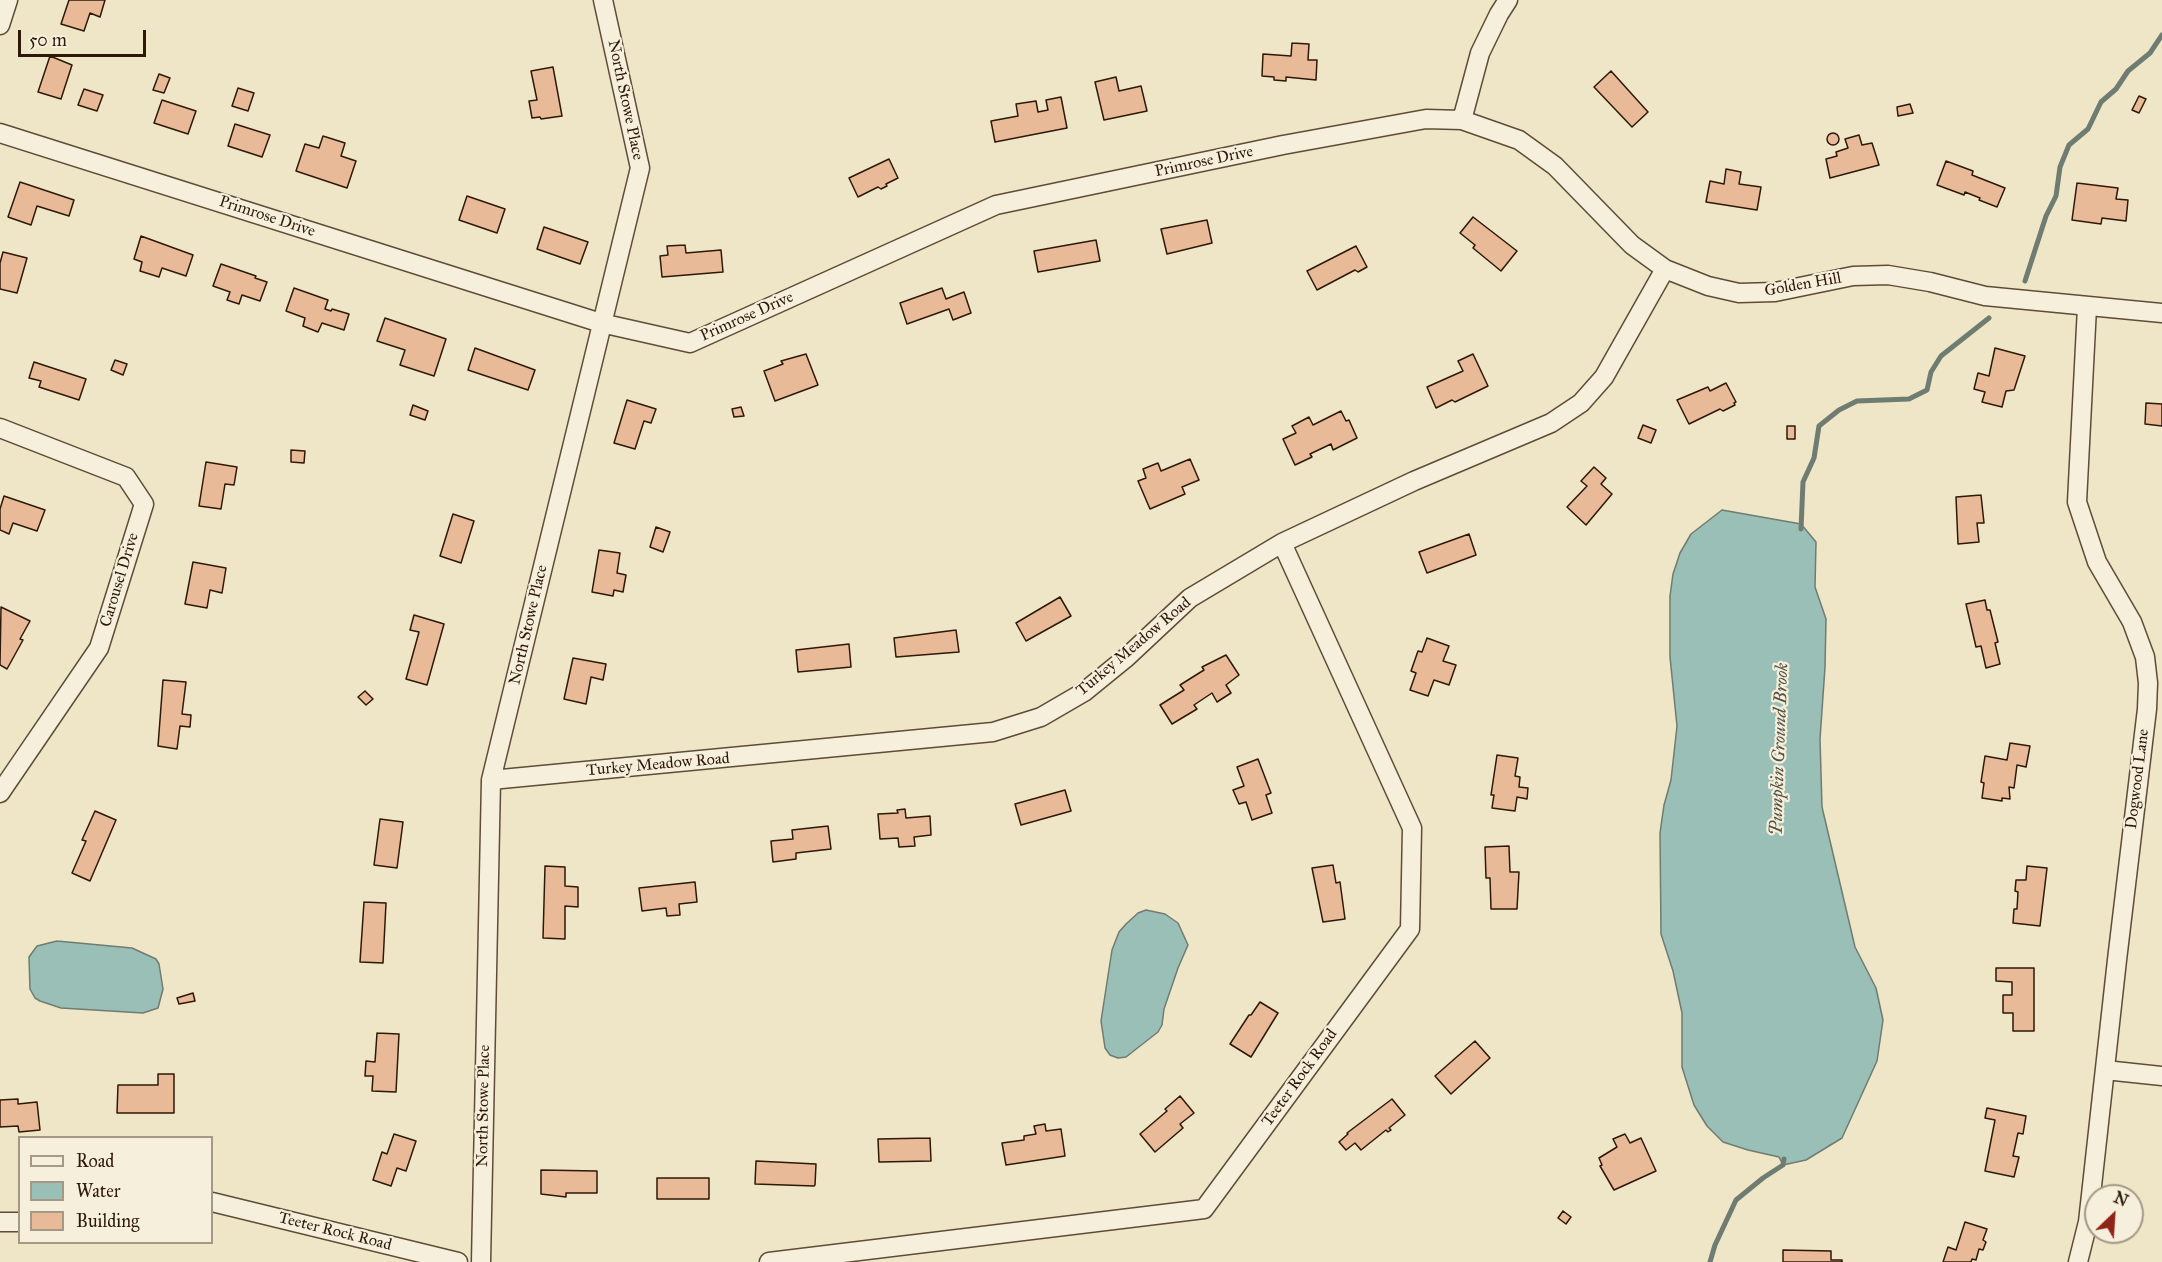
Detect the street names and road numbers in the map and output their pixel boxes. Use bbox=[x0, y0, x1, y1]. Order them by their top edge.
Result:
street label: North Stowe Place bbox=[603, 38, 647, 162]
street label: Primrose Drive bbox=[1153, 142, 1255, 182]
street label: Primrose Drive bbox=[217, 192, 317, 242]
street label: Golden Hill bbox=[1763, 269, 1843, 301]
street label: Primrose Drive bbox=[697, 288, 797, 346]
street label: Carousel Drive bbox=[97, 531, 143, 629]
street label: North Stowe Place bbox=[506, 563, 552, 687]
street label: Turkey Meadow Road bbox=[1073, 593, 1195, 701]
street label: Dogwood Lane bbox=[2122, 728, 2154, 830]
street label: Turkey Meadow Road bbox=[586, 749, 730, 781]
street label: Teeter Rock Road bbox=[1258, 1026, 1342, 1130]
street label: North Stowe Place bbox=[473, 1045, 495, 1167]
street label: Teeter Rock Road bbox=[277, 1209, 393, 1255]

